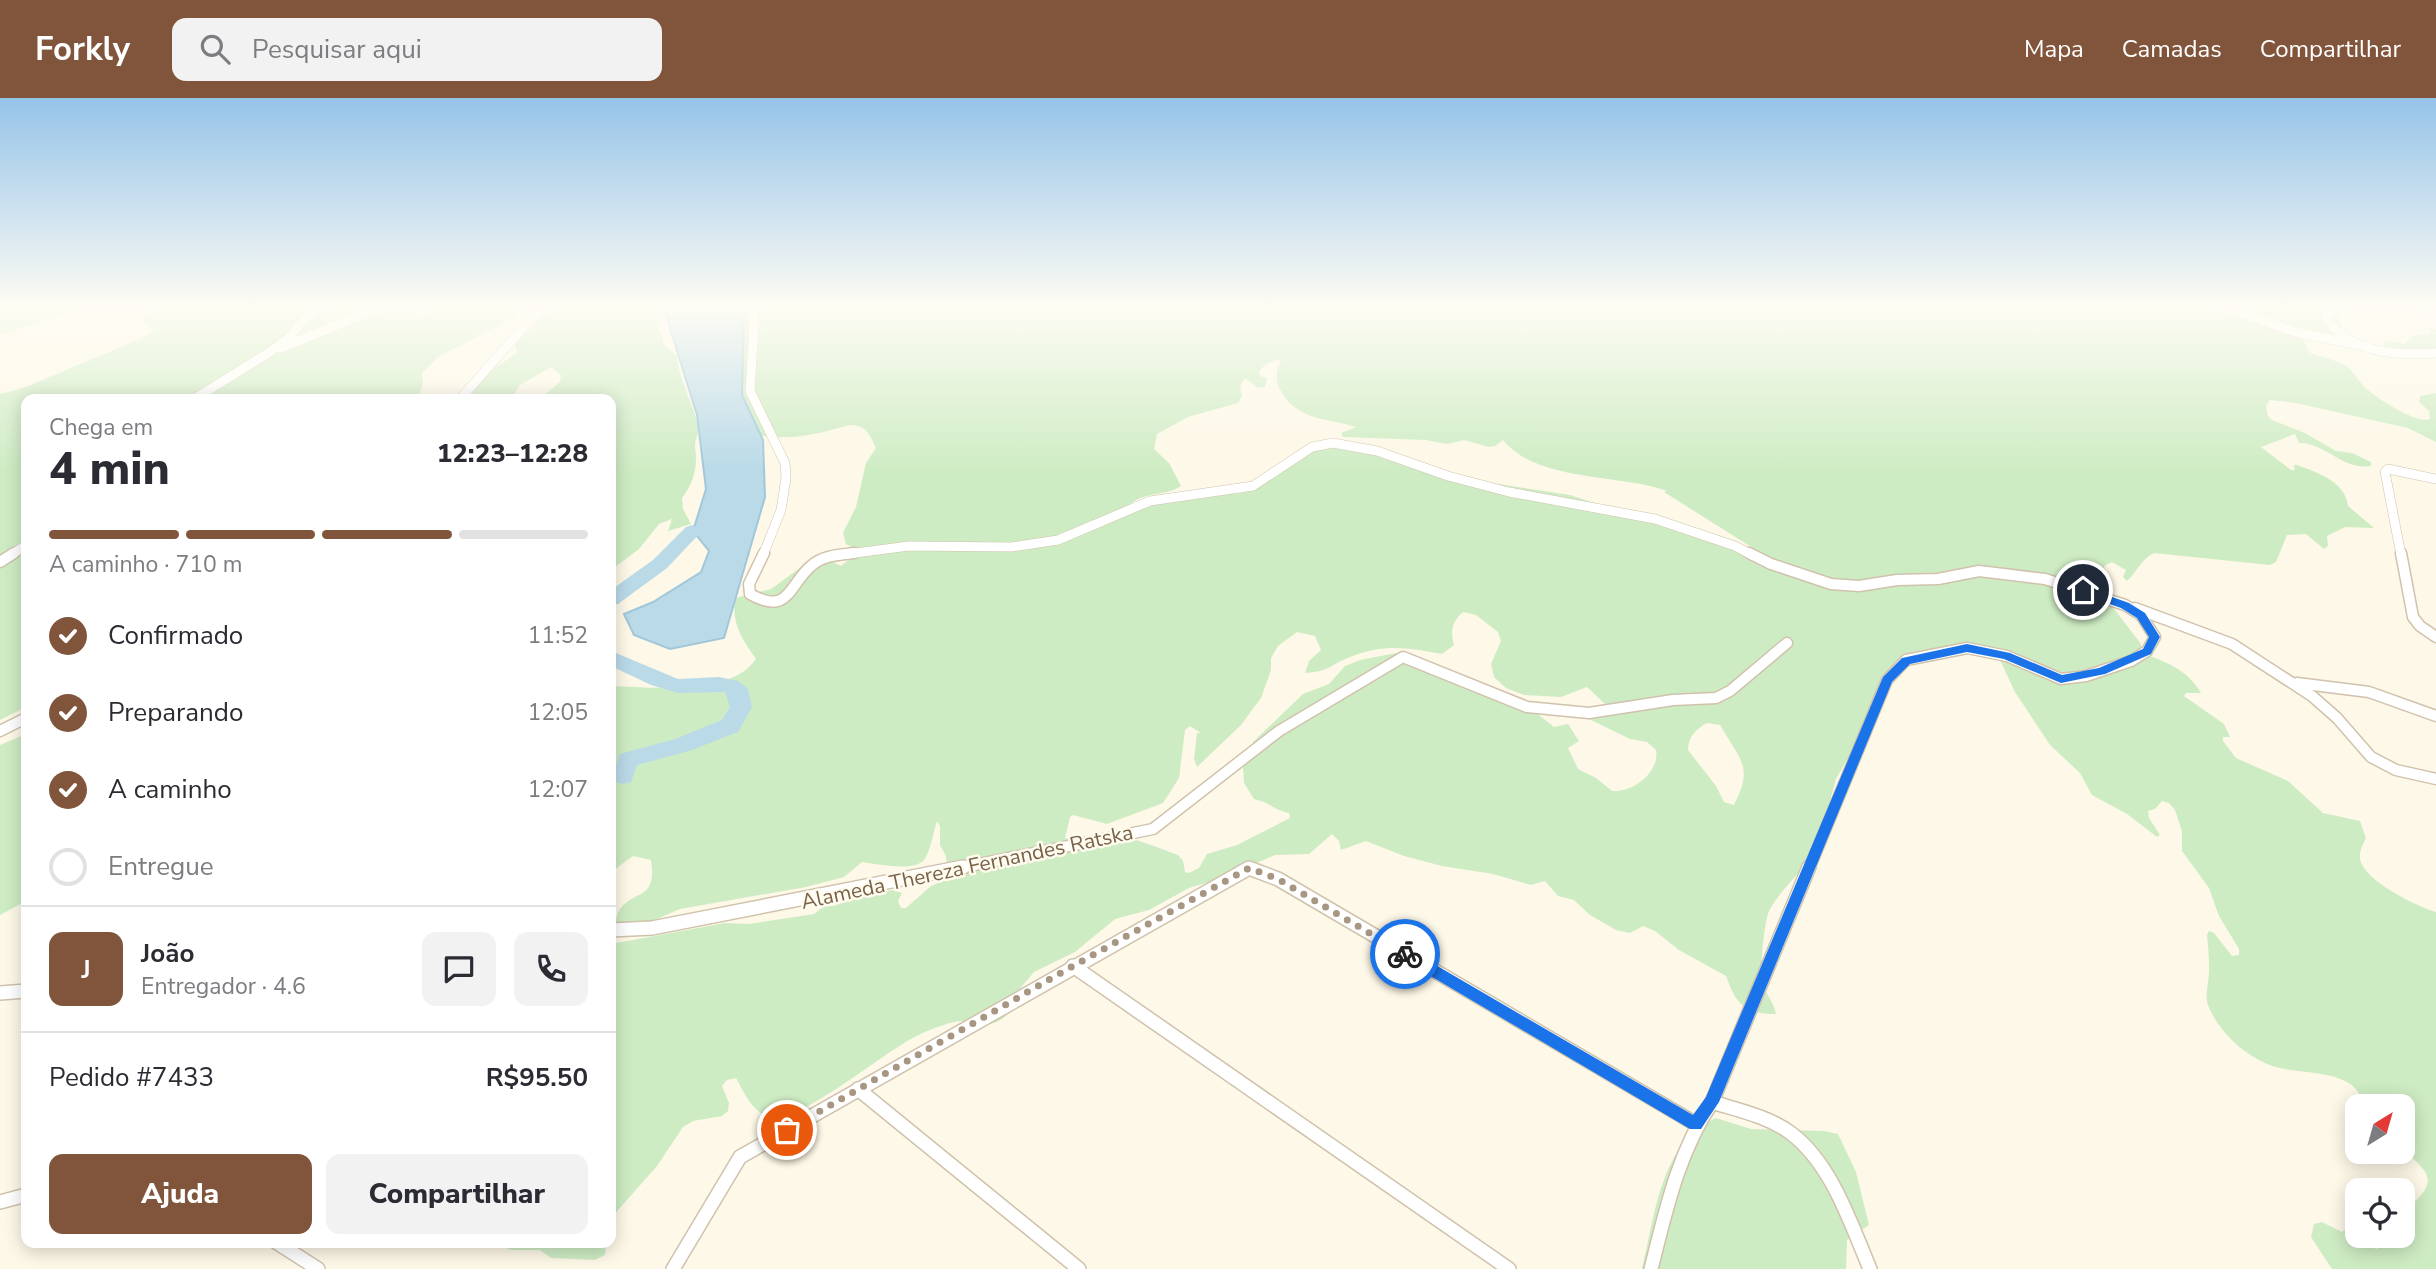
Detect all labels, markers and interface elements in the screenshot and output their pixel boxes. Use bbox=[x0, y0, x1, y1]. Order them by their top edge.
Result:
search box bbox=[172, 18, 662, 81]
text: Forkly bbox=[35, 27, 130, 72]
icon: search bbox=[196, 30, 234, 68]
text: Pesquisar aqui bbox=[252, 32, 422, 67]
text: Mapa bbox=[2024, 33, 2084, 65]
text: Camadas bbox=[2122, 33, 2222, 65]
text: Compartilhar bbox=[2260, 33, 2401, 65]
text: Chega em bbox=[49, 412, 153, 443]
text: 12:23–12:28 bbox=[437, 436, 588, 471]
text: 4 min bbox=[49, 437, 170, 500]
text: A caminho · 710 m bbox=[49, 549, 242, 580]
pin bbox=[2053, 560, 2113, 620]
icon: home bbox=[2064, 571, 2102, 609]
icon: check bbox=[49, 617, 87, 655]
text: Confirmado bbox=[108, 618, 243, 653]
text: 11:52 bbox=[528, 620, 588, 651]
icon: check bbox=[49, 694, 87, 732]
text: Preparando bbox=[108, 695, 243, 730]
text: 12:05 bbox=[528, 697, 588, 728]
icon: check bbox=[49, 771, 87, 809]
text: A caminho bbox=[108, 772, 232, 807]
text: 12:07 bbox=[528, 774, 588, 805]
street label: Alameda Thereza Fernandes Ratska bbox=[798, 818, 1136, 916]
text: Entregue bbox=[108, 849, 214, 884]
courier bbox=[1370, 919, 1440, 989]
button: chat bbox=[422, 932, 496, 1006]
button: phone bbox=[514, 932, 588, 1006]
icon: bike bbox=[1386, 935, 1424, 973]
text: João bbox=[141, 936, 194, 971]
text: J bbox=[81, 952, 91, 987]
text: Entregador · 4.6 bbox=[141, 971, 306, 1002]
text: Pedido #7433 bbox=[49, 1060, 214, 1095]
text: R$95.50 bbox=[486, 1060, 588, 1095]
north arrow bbox=[2345, 1094, 2415, 1164]
map controls bbox=[2345, 1094, 2415, 1248]
pin bbox=[757, 1100, 817, 1160]
icon: bag bbox=[768, 1111, 806, 1149]
button: Ajuda bbox=[49, 1154, 312, 1234]
button: Compartilhar bbox=[326, 1154, 588, 1234]
button: locate bbox=[2345, 1178, 2415, 1248]

